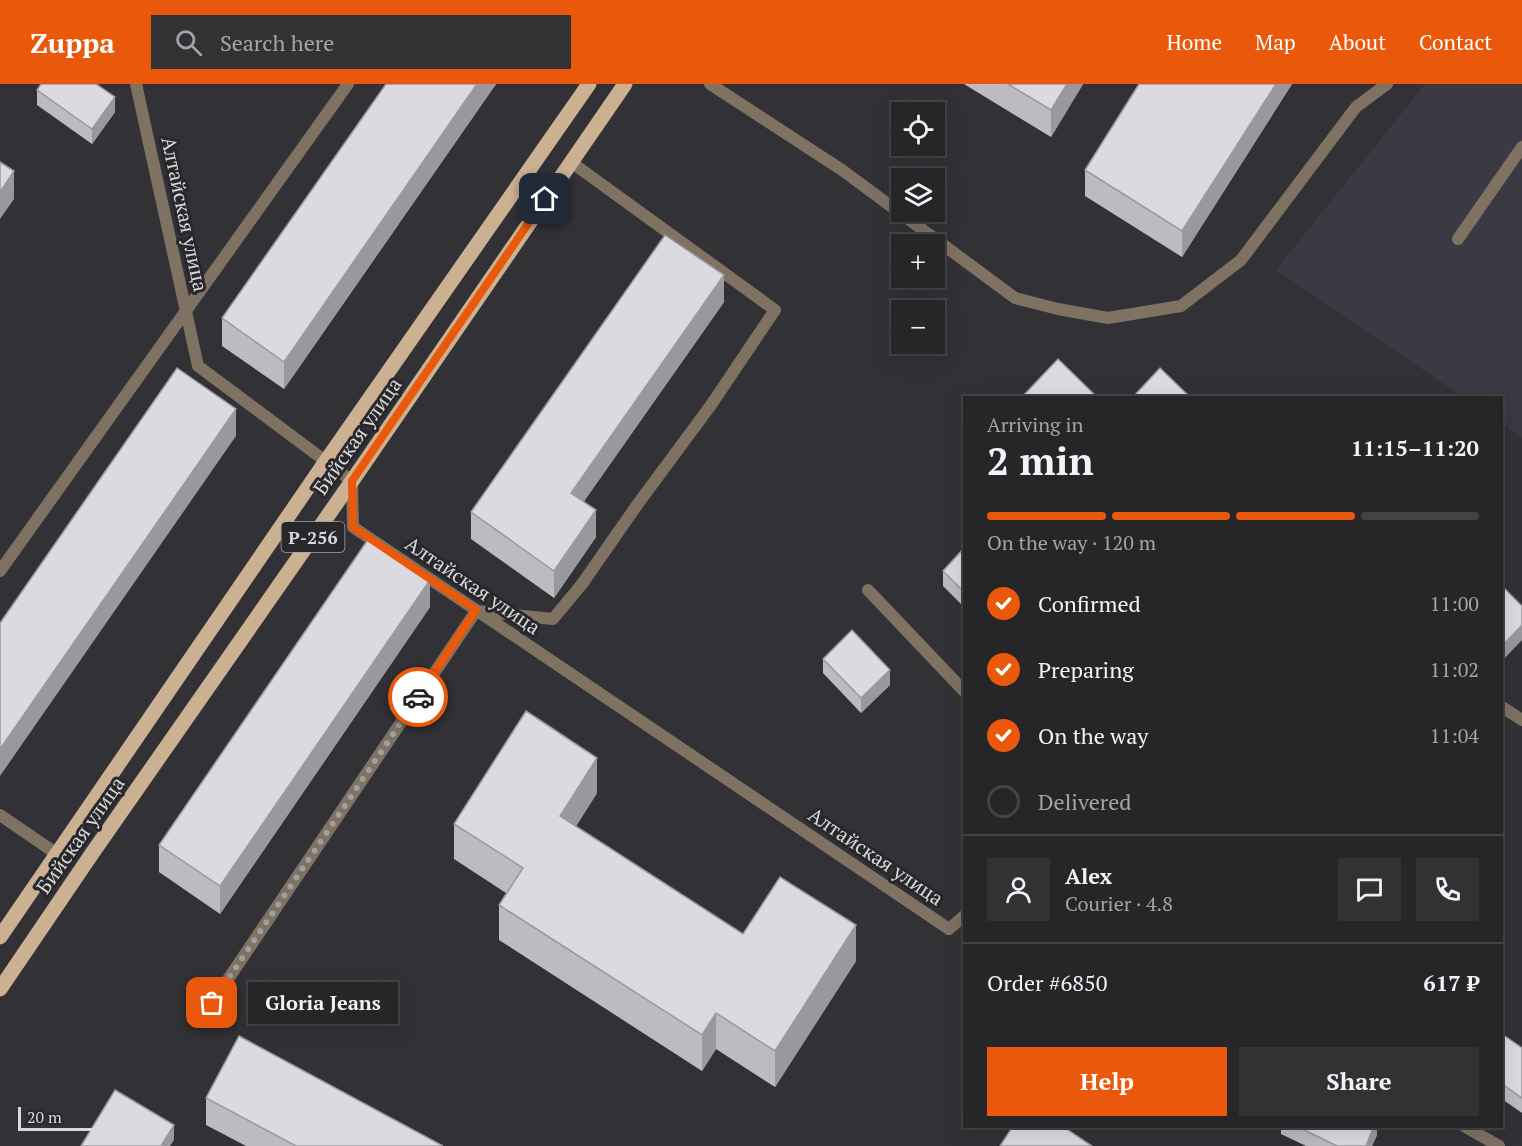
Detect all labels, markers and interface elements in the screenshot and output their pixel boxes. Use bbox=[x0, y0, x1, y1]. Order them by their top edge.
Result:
search box bbox=[151, 15, 571, 69]
text: Zuppa bbox=[30, 24, 115, 61]
icon: search bbox=[172, 26, 205, 59]
text: Search here bbox=[220, 28, 334, 57]
text: Home bbox=[1166, 28, 1222, 56]
text: Map bbox=[1255, 28, 1296, 56]
text: About bbox=[1329, 28, 1386, 56]
text: Contact bbox=[1419, 28, 1492, 56]
map controls bbox=[891, 102, 945, 354]
button: locate bbox=[891, 102, 945, 156]
street label: Алтайская улица bbox=[155, 134, 215, 294]
button: layers bbox=[891, 168, 945, 222]
pin bbox=[519, 173, 570, 224]
icon: home bbox=[528, 182, 561, 215]
button: + bbox=[891, 234, 945, 288]
button: − bbox=[891, 300, 945, 354]
street label: Бийская улица bbox=[307, 372, 407, 500]
text: Arriving in bbox=[987, 411, 1083, 438]
text: 11:15–11:20 bbox=[1351, 433, 1479, 462]
text: 2 min bbox=[987, 434, 1094, 486]
road number: Р-256 bbox=[282, 522, 344, 552]
text: On the way · 120 m bbox=[987, 529, 1156, 556]
street label: Алтайская улица bbox=[400, 530, 546, 640]
icon: check bbox=[987, 587, 1020, 620]
text: Confirmed bbox=[1038, 589, 1141, 618]
text: 11:00 bbox=[1430, 590, 1479, 617]
icon: check bbox=[987, 653, 1020, 686]
text: Preparing bbox=[1038, 655, 1134, 684]
text: 11:02 bbox=[1430, 656, 1479, 683]
courier bbox=[388, 667, 448, 727]
icon: car bbox=[402, 681, 435, 714]
icon: check bbox=[987, 719, 1020, 752]
text: On the way bbox=[1038, 721, 1148, 750]
text: 11:04 bbox=[1430, 722, 1479, 749]
street label: Бийская улица bbox=[30, 771, 130, 899]
text: Delivered bbox=[1038, 787, 1131, 816]
street label: Алтайская улица bbox=[803, 801, 949, 911]
button: person bbox=[987, 858, 1050, 921]
button: chat bbox=[1338, 858, 1401, 921]
button: phone bbox=[1416, 858, 1479, 921]
text: Alex bbox=[1065, 861, 1112, 890]
text: Courier · 4.8 bbox=[1065, 890, 1173, 917]
text: Order #6850 bbox=[987, 968, 1107, 997]
text: 617 ₽ bbox=[1423, 968, 1479, 997]
pin bbox=[186, 977, 237, 1028]
callout: Gloria Jeans bbox=[248, 982, 398, 1024]
icon: bag bbox=[195, 986, 228, 1019]
text: Gloria Jeans bbox=[265, 989, 381, 1016]
button: Help bbox=[987, 1047, 1227, 1116]
button: Share bbox=[1239, 1047, 1479, 1116]
scale bar bbox=[18, 1104, 126, 1132]
text: 20 m bbox=[27, 1106, 62, 1128]

